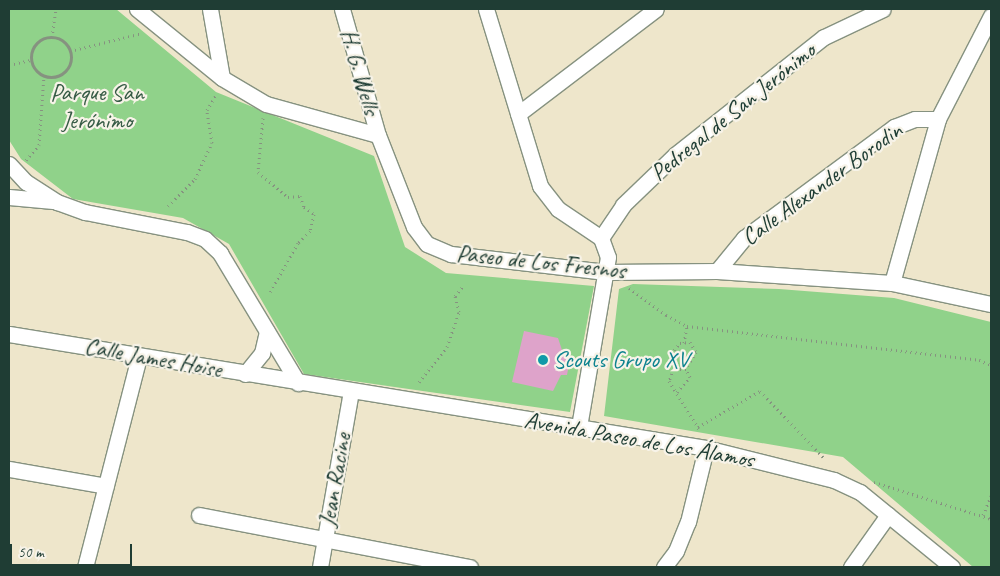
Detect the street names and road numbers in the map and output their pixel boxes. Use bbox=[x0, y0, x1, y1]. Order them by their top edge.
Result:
street label: H. G. Wells bbox=[334, 26, 386, 118]
street label: Pedregal de San Jerónimo bbox=[644, 36, 822, 188]
street label: Calle Alexander Borodin bbox=[736, 116, 908, 252]
street label: Paseo de Los Fresnos bbox=[455, 239, 627, 285]
street label: Calle James Hoise bbox=[82, 332, 224, 384]
street label: Avenida Paseo de Los Álamos bbox=[522, 406, 756, 474]
street label: Jean Racine bbox=[312, 430, 358, 530]

